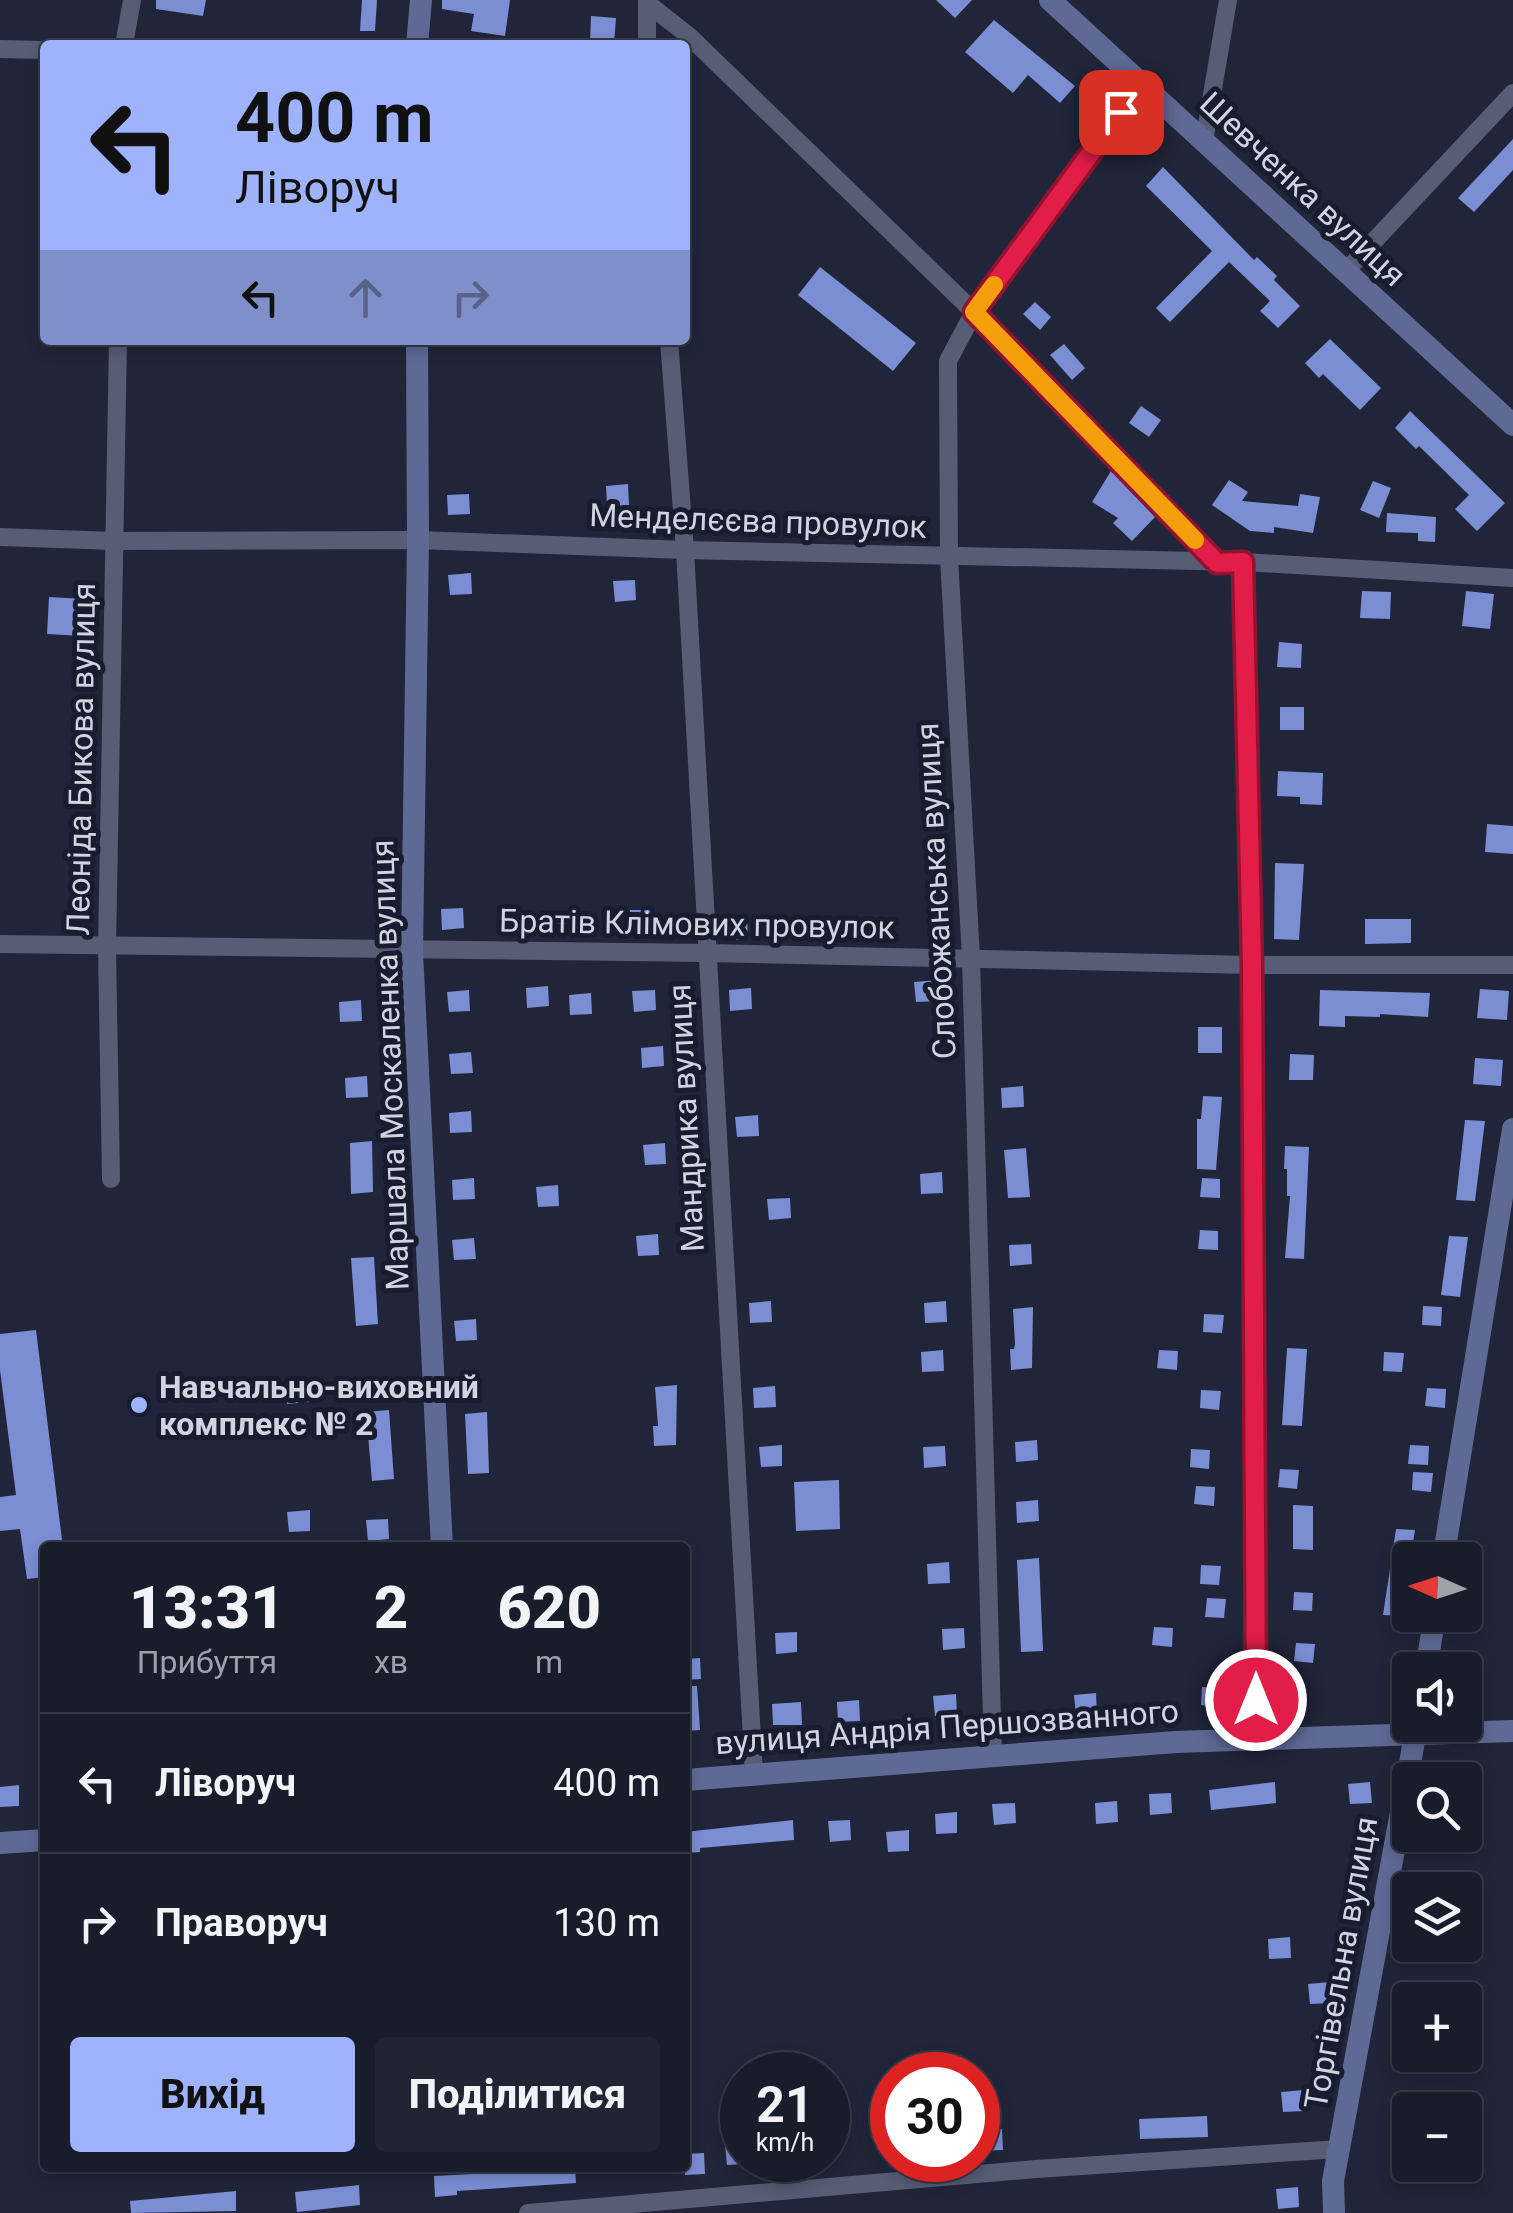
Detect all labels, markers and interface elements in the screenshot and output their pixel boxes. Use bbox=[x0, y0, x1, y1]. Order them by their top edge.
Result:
pin bbox=[1079, 70, 1164, 155]
text: 400 m bbox=[235, 77, 434, 159]
icon: left bbox=[70, 80, 200, 210]
street label: Шевченка вулиця bbox=[1192, 84, 1414, 294]
icon: arrive bbox=[1094, 85, 1149, 140]
text: Ліворуч bbox=[235, 161, 400, 214]
icon: left bbox=[233, 270, 288, 325]
icon: ahead bbox=[338, 270, 393, 325]
icon: right bbox=[443, 270, 498, 325]
street label: Менделєєва провулок bbox=[589, 496, 927, 546]
street label: Леоніда Бикова вулиця bbox=[59, 582, 103, 936]
street label: Слобожанська вулиця bbox=[908, 722, 964, 1060]
street label: Маршала Москаленка вулиця bbox=[363, 839, 417, 1291]
street label: Братів Клімових провулок bbox=[499, 902, 895, 946]
street label: Мандрика вулиця bbox=[660, 983, 712, 1253]
place label: Навчально-виховний комплекс № 2 bbox=[159, 1368, 479, 1443]
marker: Навчально-виховний комплекс № 2 bbox=[128, 1394, 150, 1416]
north arrow bbox=[1392, 1542, 1482, 1632]
map controls bbox=[1392, 1542, 1482, 2182]
text: 13:31 bbox=[129, 1572, 285, 1643]
text: 2 bbox=[374, 1572, 408, 1643]
text: 620 bbox=[497, 1572, 601, 1643]
text: Прибуття bbox=[137, 1643, 277, 1681]
text: хв bbox=[374, 1643, 408, 1681]
text: m bbox=[535, 1643, 563, 1681]
position arrow bbox=[1204, 1648, 1308, 1752]
button: sound bbox=[1392, 1652, 1482, 1742]
street label: вулиця Андрія Першозванного bbox=[714, 1692, 1180, 1762]
icon: left bbox=[70, 1756, 125, 1811]
text: Ліворуч bbox=[155, 1761, 296, 1805]
text: 400 m bbox=[553, 1761, 660, 1805]
button: search bbox=[1392, 1762, 1482, 1852]
street label: Торгівельна вулиця bbox=[1297, 1814, 1385, 2112]
button: layers bbox=[1392, 1872, 1482, 1962]
icon: right bbox=[70, 1896, 125, 1951]
text: Праворуч bbox=[155, 1901, 328, 1945]
text: 130 m bbox=[553, 1901, 660, 1945]
button: + bbox=[1392, 1982, 1482, 2072]
button: Вихід bbox=[70, 2037, 355, 2152]
button: Поділитися bbox=[375, 2037, 660, 2152]
speed limit sign: 30 bbox=[870, 2052, 1000, 2182]
text: 21 bbox=[756, 2076, 814, 2134]
button: − bbox=[1392, 2092, 1482, 2182]
text: km/h bbox=[756, 2128, 814, 2157]

